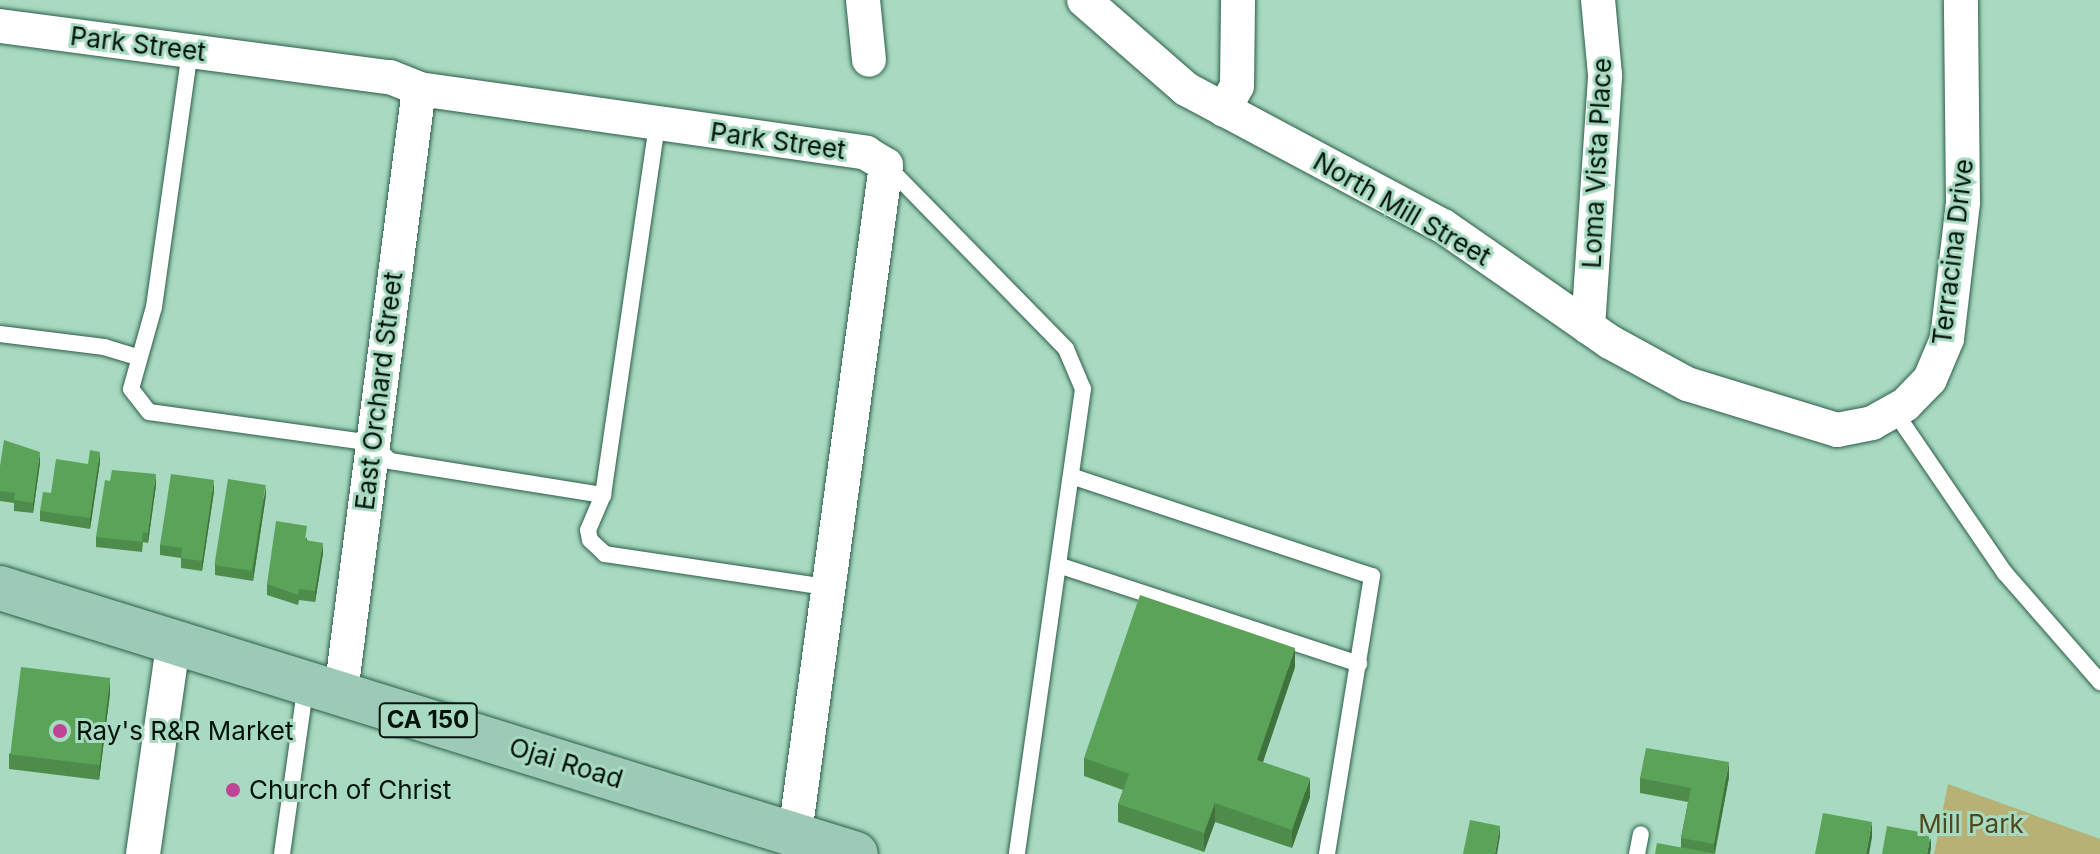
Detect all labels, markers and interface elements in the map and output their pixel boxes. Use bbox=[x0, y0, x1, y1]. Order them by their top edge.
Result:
street label: Park Street bbox=[68, 20, 208, 68]
street label: Loma Vista Place bbox=[1576, 57, 1618, 269]
street label: Park Street bbox=[708, 116, 848, 166]
street label: North Mill Street bbox=[1308, 146, 1496, 272]
street label: Terracina Drive bbox=[1926, 157, 1980, 347]
street label: East Orchard Street bbox=[349, 270, 409, 512]
road number: CA 150 bbox=[378, 700, 478, 740]
place label: Ray's R&R Market bbox=[76, 715, 293, 747]
marker: Ray's R&R Market bbox=[51, 722, 69, 740]
street label: Ojai Road bbox=[505, 731, 627, 795]
place label: Church of Christ bbox=[249, 774, 451, 806]
marker: Church of Christ bbox=[224, 781, 242, 799]
park label: Mill Park bbox=[1918, 808, 2024, 840]

